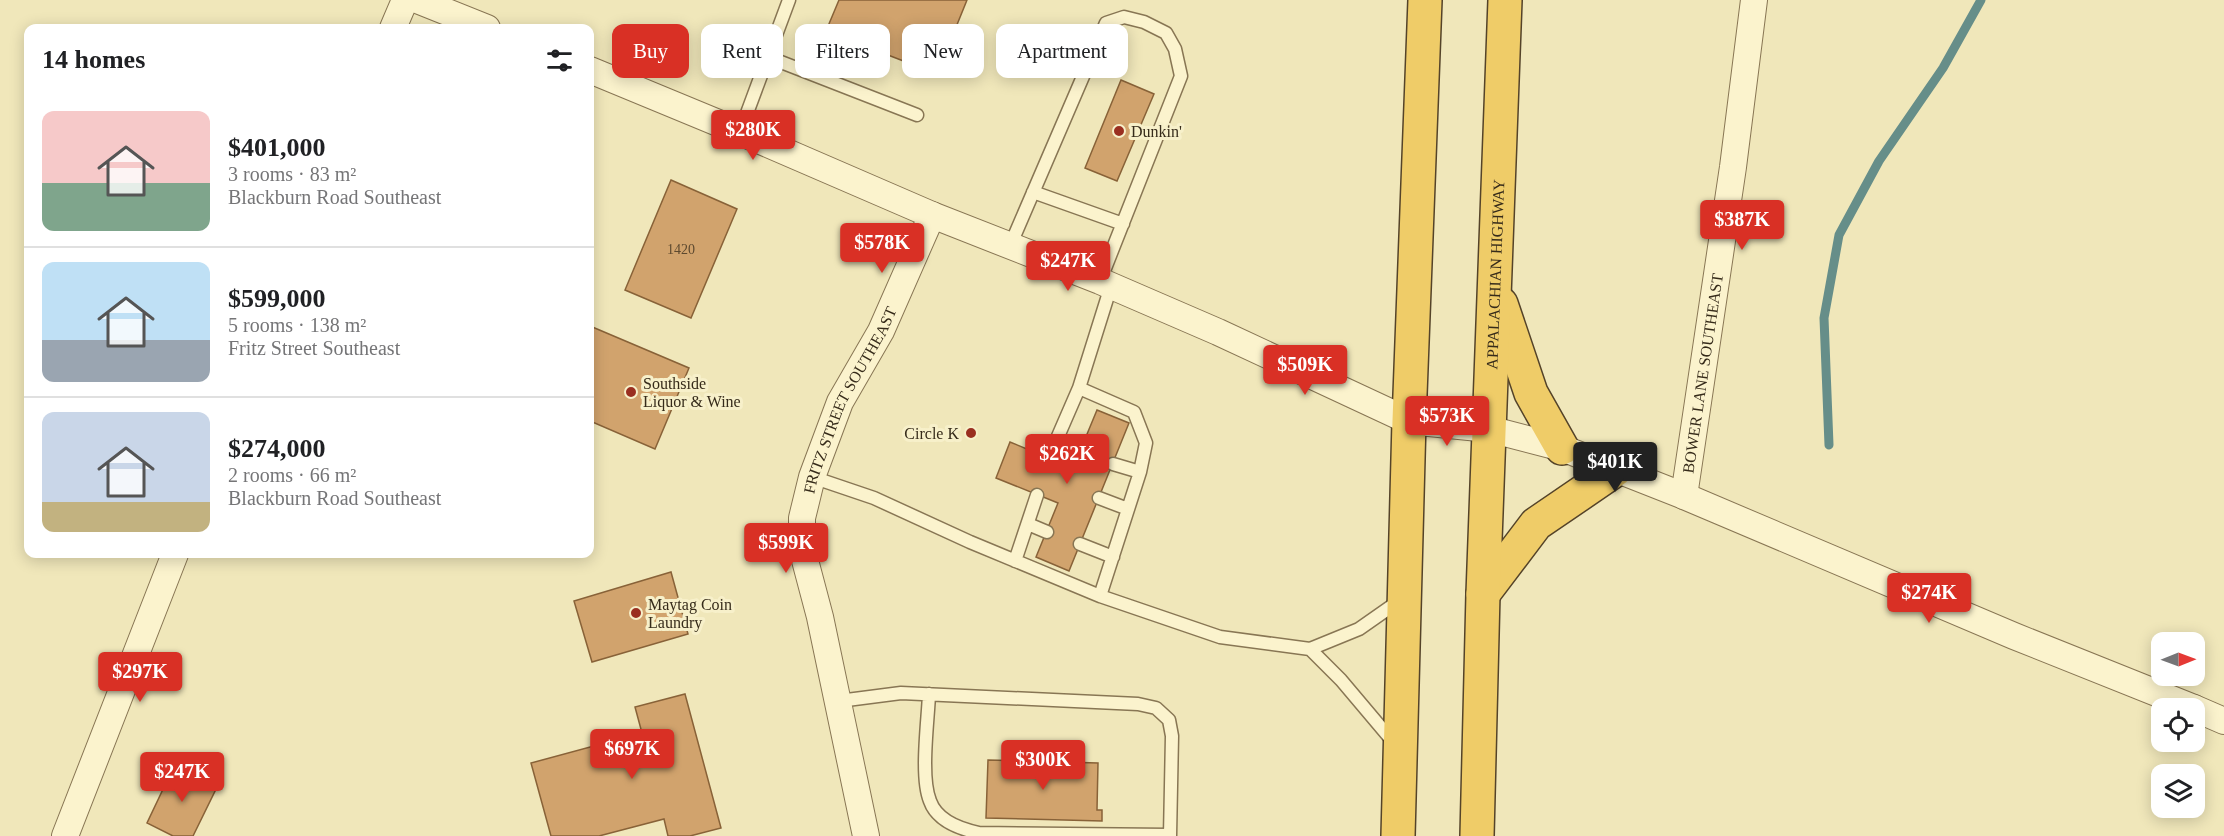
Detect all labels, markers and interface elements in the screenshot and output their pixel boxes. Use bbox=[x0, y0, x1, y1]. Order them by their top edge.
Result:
chip: Buy bbox=[612, 24, 689, 78]
chip: Rent bbox=[701, 24, 783, 78]
chip: Filters bbox=[795, 24, 890, 78]
chip: New bbox=[902, 24, 984, 78]
chip: Apartment bbox=[996, 24, 1128, 78]
icon: filters bbox=[543, 44, 576, 77]
text: 14 homes bbox=[42, 45, 145, 74]
pin: $280K bbox=[711, 110, 795, 161]
text: $280K bbox=[725, 118, 781, 140]
place label: Dunkin' bbox=[1131, 123, 1182, 140]
marker: Dunkin' bbox=[1112, 124, 1126, 138]
text: $401,000 bbox=[228, 133, 326, 162]
icon: home bbox=[90, 135, 162, 207]
text: 3 rooms · 83 m² bbox=[228, 163, 356, 185]
street label: APPALACHIAN HIGHWAY bbox=[1483, 178, 1507, 370]
text: Blackburn Road Southeast bbox=[228, 186, 441, 208]
pin: $387K bbox=[1700, 200, 1784, 251]
text: $387K bbox=[1714, 208, 1770, 230]
pin: $578K bbox=[840, 223, 924, 274]
text: $578K bbox=[854, 231, 910, 253]
pin: $247K bbox=[1026, 241, 1110, 292]
house number: 1420 bbox=[667, 242, 695, 257]
text: $247K bbox=[1040, 249, 1096, 271]
street label: BOWER LANE SOUTHEAST bbox=[1679, 272, 1726, 475]
text: $599,000 bbox=[228, 284, 326, 313]
icon: home bbox=[90, 286, 162, 358]
street label: FRITZ STREET SOUTHEAST bbox=[800, 304, 900, 495]
text: 5 rooms · 138 m² bbox=[228, 314, 366, 336]
text: Fritz Street Southeast bbox=[228, 337, 400, 359]
pin: $509K bbox=[1263, 345, 1347, 396]
text: $509K bbox=[1277, 353, 1333, 375]
place label: Southside Liquor & Wine bbox=[643, 375, 741, 411]
marker: Southside Liquor & Wine bbox=[624, 385, 638, 399]
pin: $573K bbox=[1405, 396, 1489, 447]
text: $573K bbox=[1419, 404, 1475, 426]
place label: Circle K bbox=[904, 425, 959, 442]
marker: Circle K bbox=[964, 426, 978, 440]
text: $274,000 bbox=[228, 434, 326, 463]
pin: $262K bbox=[1025, 434, 1109, 485]
icon: home bbox=[90, 436, 162, 508]
text: $262K bbox=[1039, 442, 1095, 464]
pin: $401K bbox=[1573, 442, 1657, 493]
text: $401K bbox=[1587, 450, 1643, 472]
text: 2 rooms · 66 m² bbox=[228, 464, 356, 486]
text: Blackburn Road Southeast bbox=[228, 487, 441, 509]
pin: $599K bbox=[744, 523, 828, 574]
text: $599K bbox=[758, 531, 814, 553]
pin: $274K bbox=[1887, 573, 1971, 624]
text: $274K bbox=[1901, 581, 1957, 603]
place label: Maytag Coin Laundry bbox=[648, 596, 732, 632]
marker: Maytag Coin Laundry bbox=[629, 606, 643, 620]
north arrow bbox=[2151, 632, 2205, 686]
map controls bbox=[2151, 632, 2205, 818]
pin: $297K bbox=[98, 652, 182, 703]
text: $297K bbox=[112, 660, 168, 682]
button: locate bbox=[2151, 698, 2205, 752]
pin: $697K bbox=[590, 729, 674, 780]
text: $697K bbox=[604, 737, 660, 759]
pin: $300K bbox=[1001, 740, 1085, 791]
text: $300K bbox=[1015, 748, 1071, 770]
pin: $247K bbox=[140, 752, 224, 803]
text: $247K bbox=[154, 760, 210, 782]
button: layers bbox=[2151, 764, 2205, 818]

